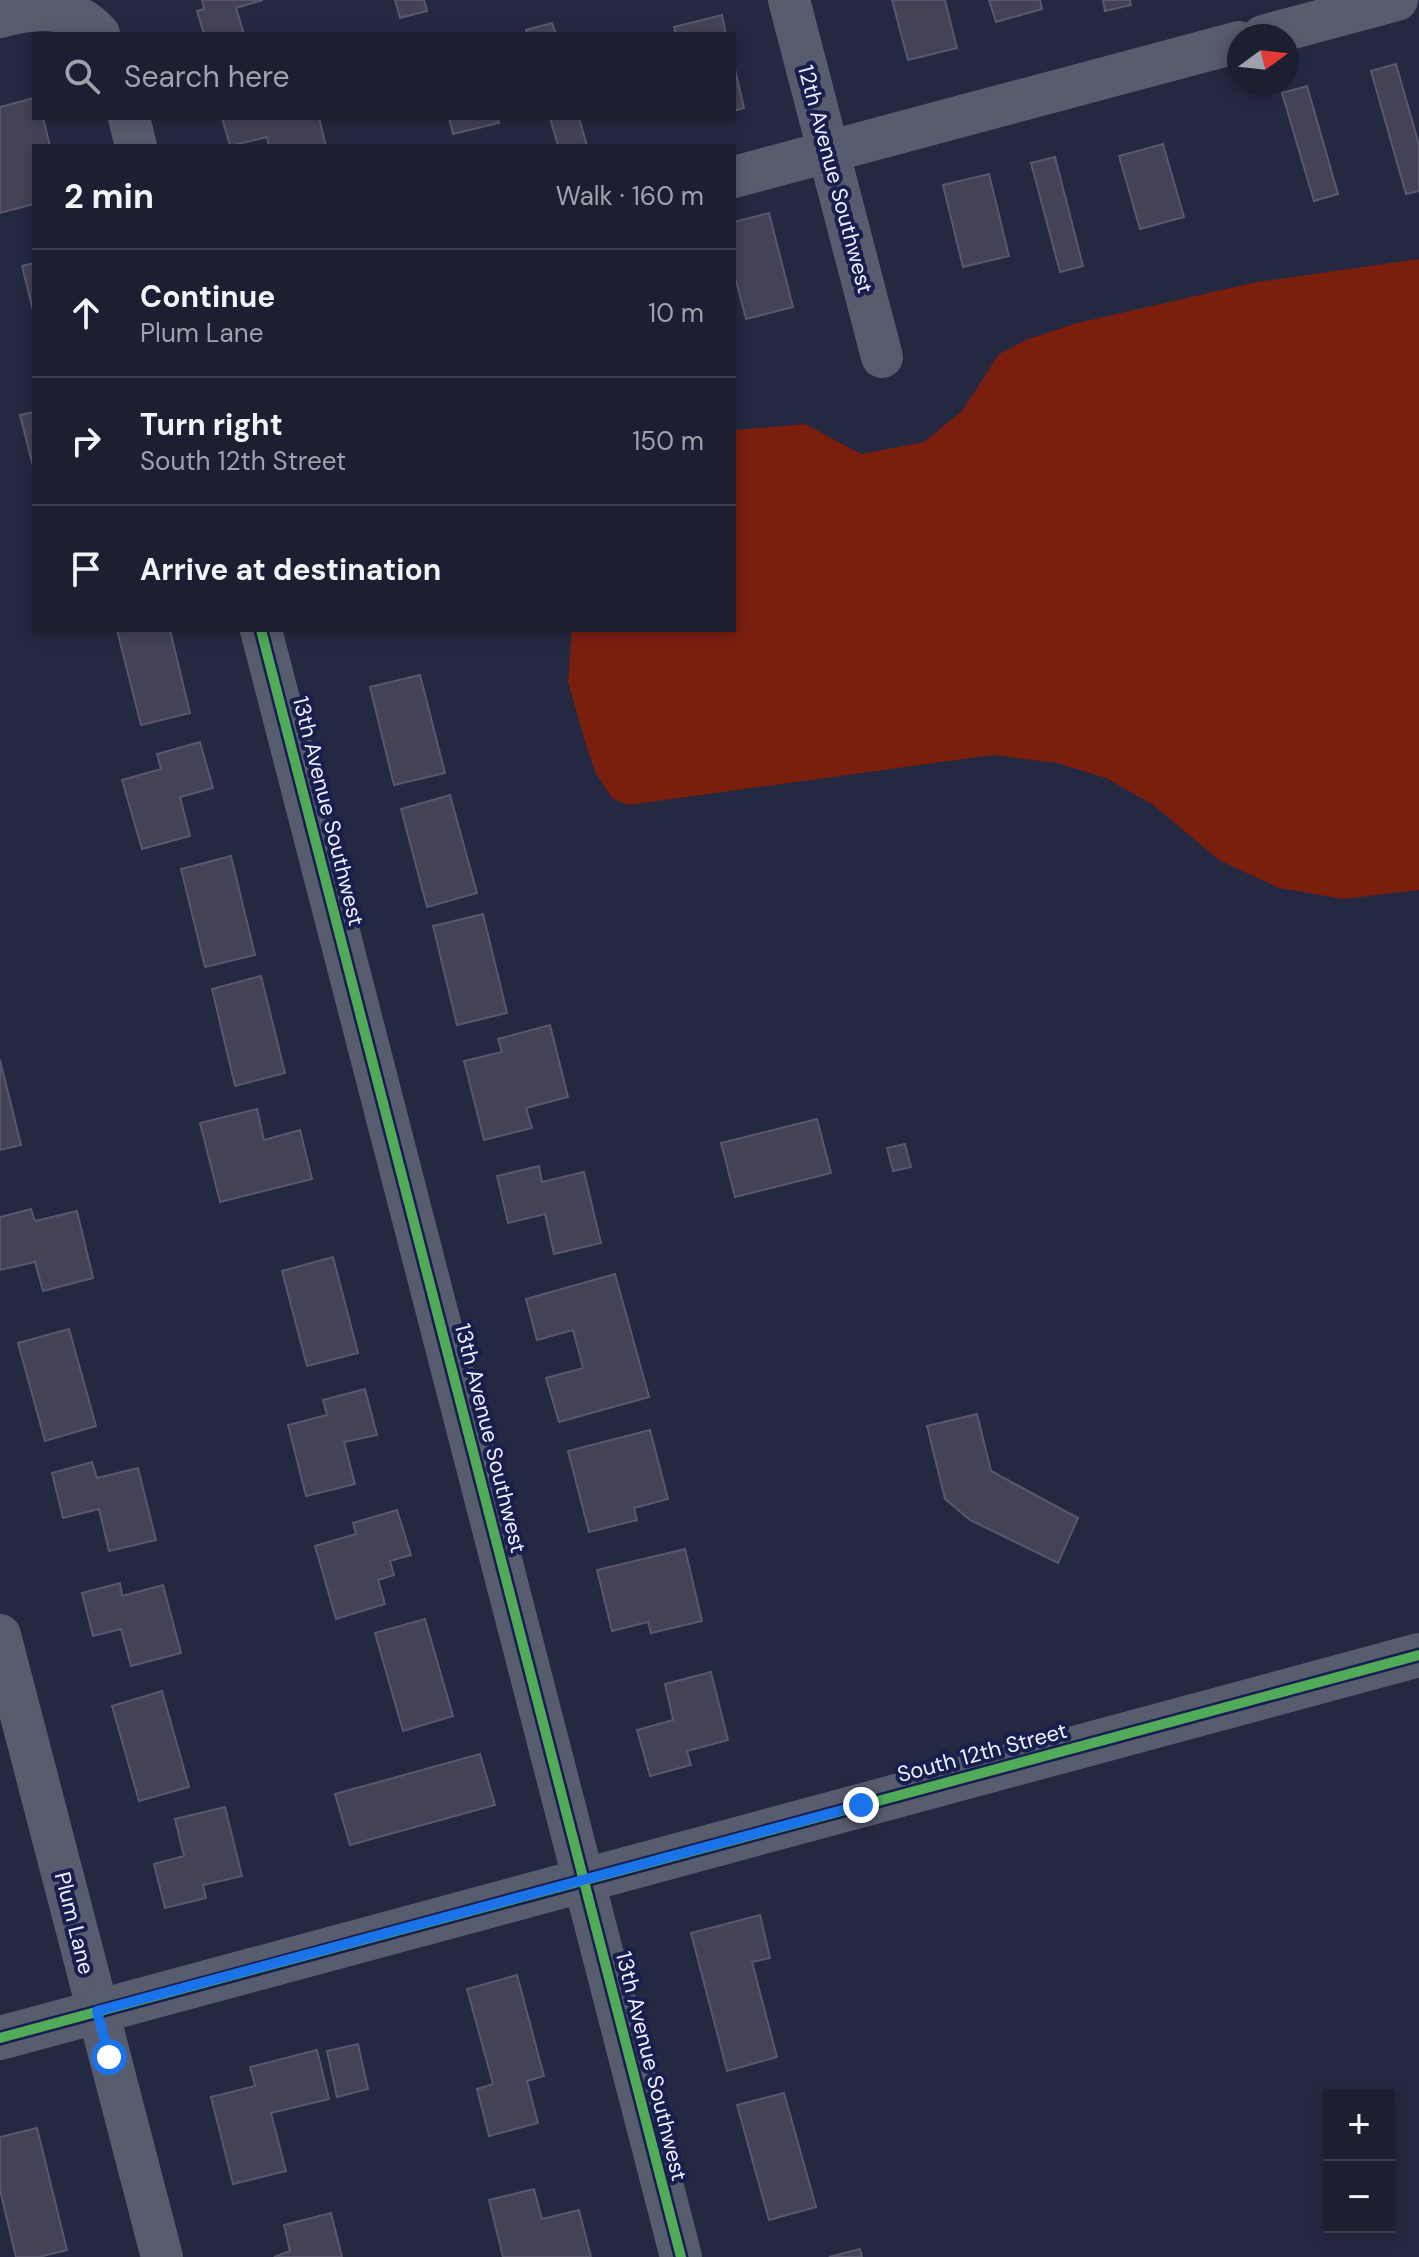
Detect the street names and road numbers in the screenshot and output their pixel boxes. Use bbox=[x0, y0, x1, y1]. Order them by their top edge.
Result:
street label: 12th Avenue Southwest bbox=[791, 62, 880, 296]
street label: 13th Avenue Southwest bbox=[286, 693, 371, 929]
street label: 13th Avenue Southwest bbox=[448, 1320, 533, 1556]
street label: South 12th Street bbox=[894, 1716, 1070, 1789]
street label: Plum Lane bbox=[48, 1869, 101, 1977]
street label: 13th Avenue Southwest bbox=[609, 1948, 694, 2184]

